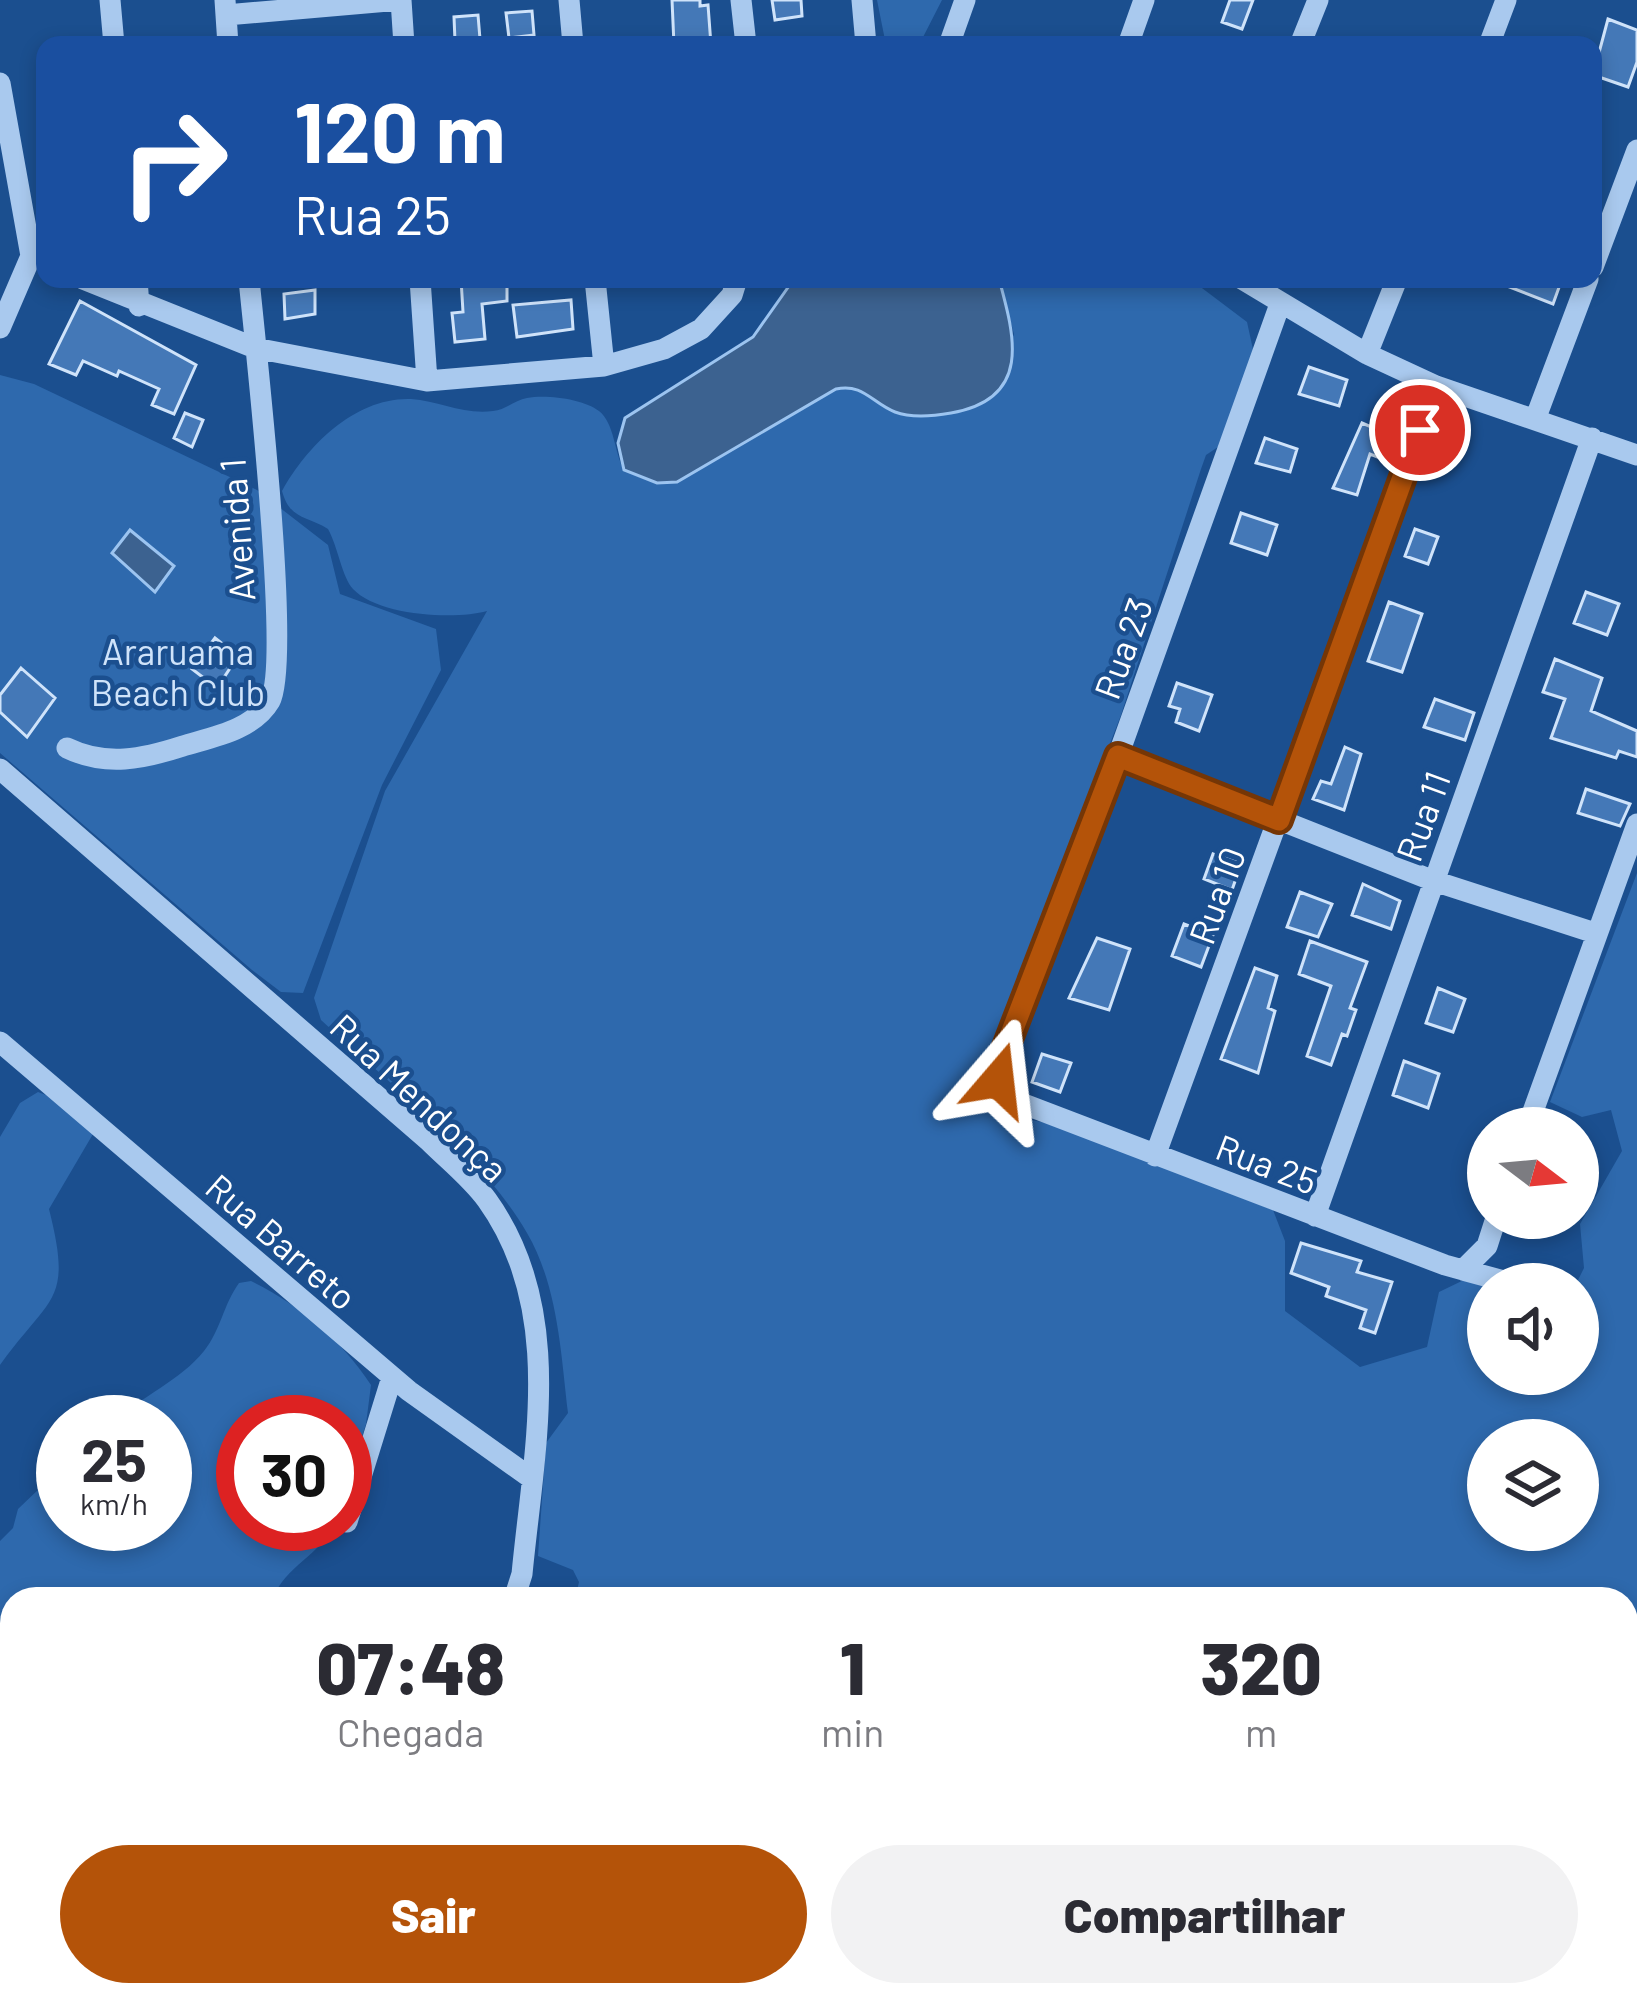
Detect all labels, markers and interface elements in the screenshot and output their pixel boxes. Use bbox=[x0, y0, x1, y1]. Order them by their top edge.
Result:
text: 120 m bbox=[294, 79, 506, 180]
icon: right bbox=[96, 84, 252, 240]
text: Rua 25 bbox=[294, 181, 451, 246]
pin bbox=[1369, 379, 1471, 481]
icon: arrive bbox=[1387, 397, 1453, 463]
street label: Avenida 1 bbox=[210, 457, 262, 603]
street label: Rua 23 bbox=[1084, 592, 1160, 704]
park label: Araruama Beach Club bbox=[91, 629, 265, 713]
street label: Rua 11 bbox=[1386, 765, 1458, 867]
street label: Rua 10 bbox=[1179, 841, 1253, 949]
street label: Rua Mendonça bbox=[322, 1004, 518, 1190]
position arrow bbox=[935, 1017, 1061, 1143]
north arrow bbox=[1467, 1107, 1599, 1239]
map controls bbox=[1467, 1107, 1599, 1551]
street label: Rua 25 bbox=[1210, 1124, 1324, 1202]
street label: Rua Barreto bbox=[198, 1164, 366, 1318]
button: sound bbox=[1467, 1263, 1599, 1395]
speed limit sign: 30 bbox=[216, 1395, 372, 1551]
button: layers bbox=[1467, 1419, 1599, 1551]
text: 25 bbox=[81, 1422, 147, 1494]
text: km/h bbox=[80, 1485, 148, 1521]
text: 07:48 bbox=[316, 1623, 505, 1709]
text: 1 bbox=[840, 1623, 865, 1709]
text: 320 bbox=[1200, 1623, 1322, 1709]
text: Chegada bbox=[337, 1708, 484, 1755]
text: min bbox=[821, 1708, 884, 1755]
text: m bbox=[1245, 1708, 1277, 1755]
button: Sair bbox=[60, 1845, 807, 1983]
button: Compartilhar bbox=[831, 1845, 1578, 1983]

